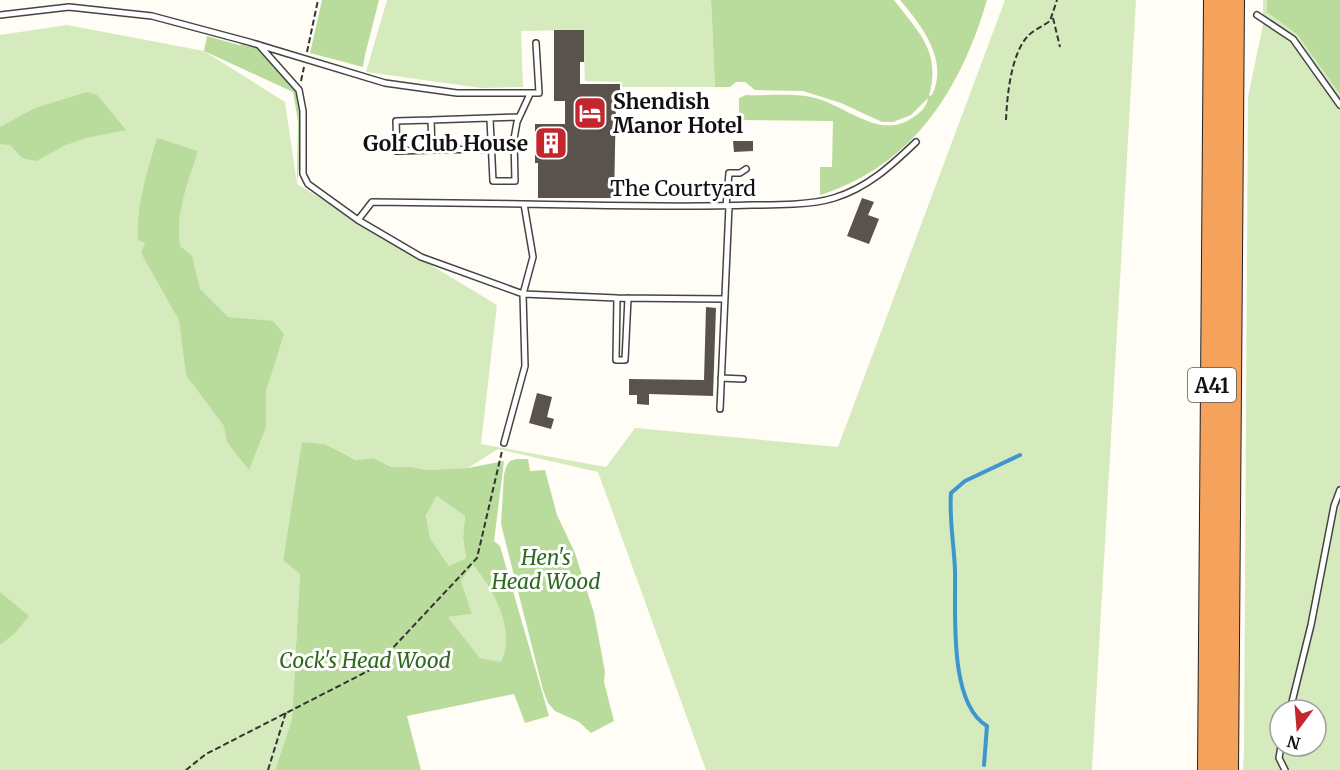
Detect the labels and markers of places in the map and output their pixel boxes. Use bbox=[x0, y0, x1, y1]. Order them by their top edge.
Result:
place label: Shendish Manor Hotel bbox=[613, 88, 743, 139]
hotel icon: Shendish Manor Hotel bbox=[572, 95, 608, 131]
building icon: Golf Club House bbox=[533, 125, 569, 161]
place label: Golf Club House bbox=[363, 130, 528, 157]

